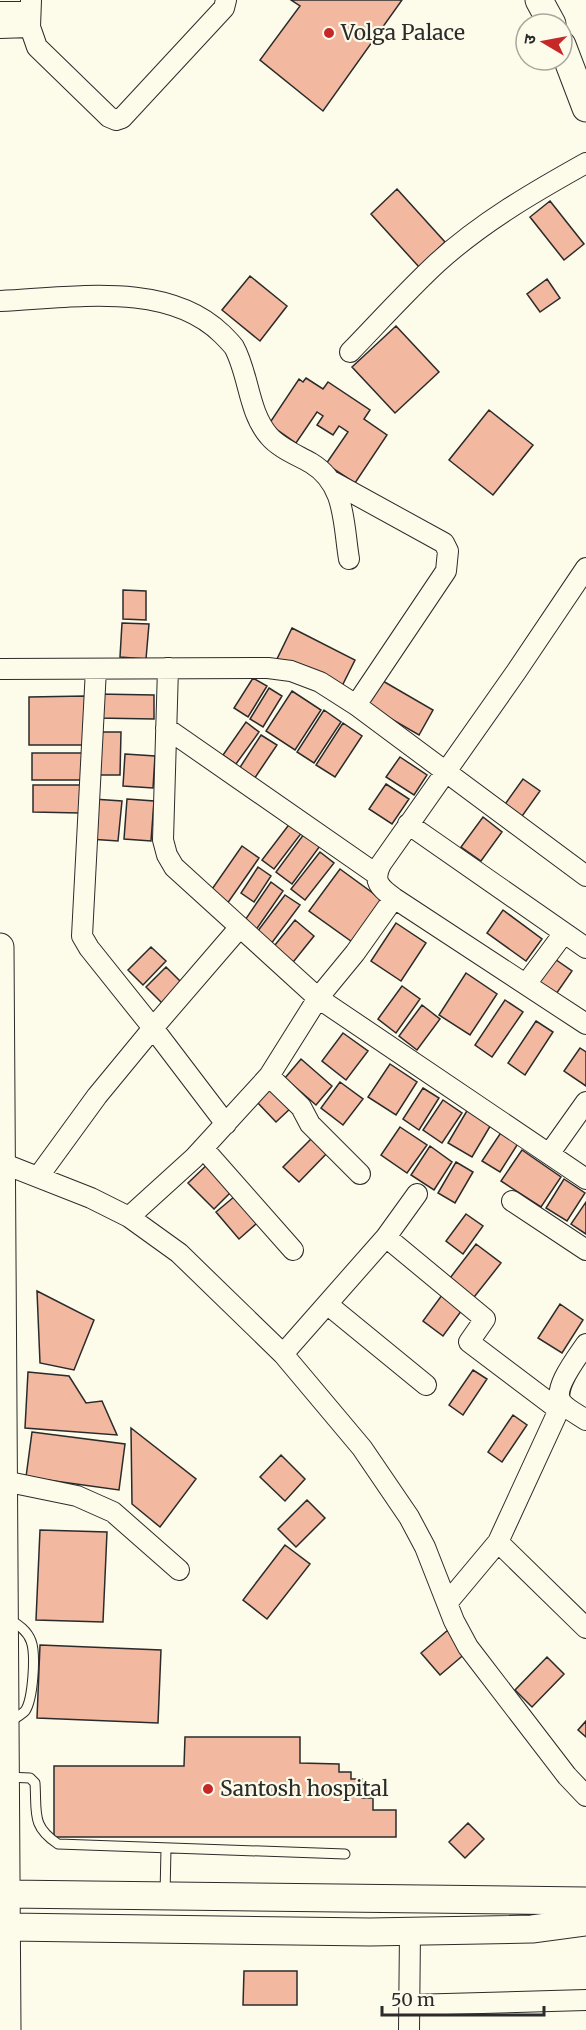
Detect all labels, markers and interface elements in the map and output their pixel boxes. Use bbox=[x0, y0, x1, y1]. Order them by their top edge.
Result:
north arrow bbox=[514, 12, 574, 72]
place label: Volga Palace bbox=[340, 19, 465, 46]
marker: Volga Palace bbox=[322, 26, 336, 40]
text: उ bbox=[519, 32, 540, 46]
place label: Santosh hospital bbox=[220, 1775, 389, 1802]
marker: Santosh hospital bbox=[201, 1782, 215, 1796]
scale bar bbox=[382, 1979, 544, 2017]
text: 50 m bbox=[391, 1988, 435, 2011]

